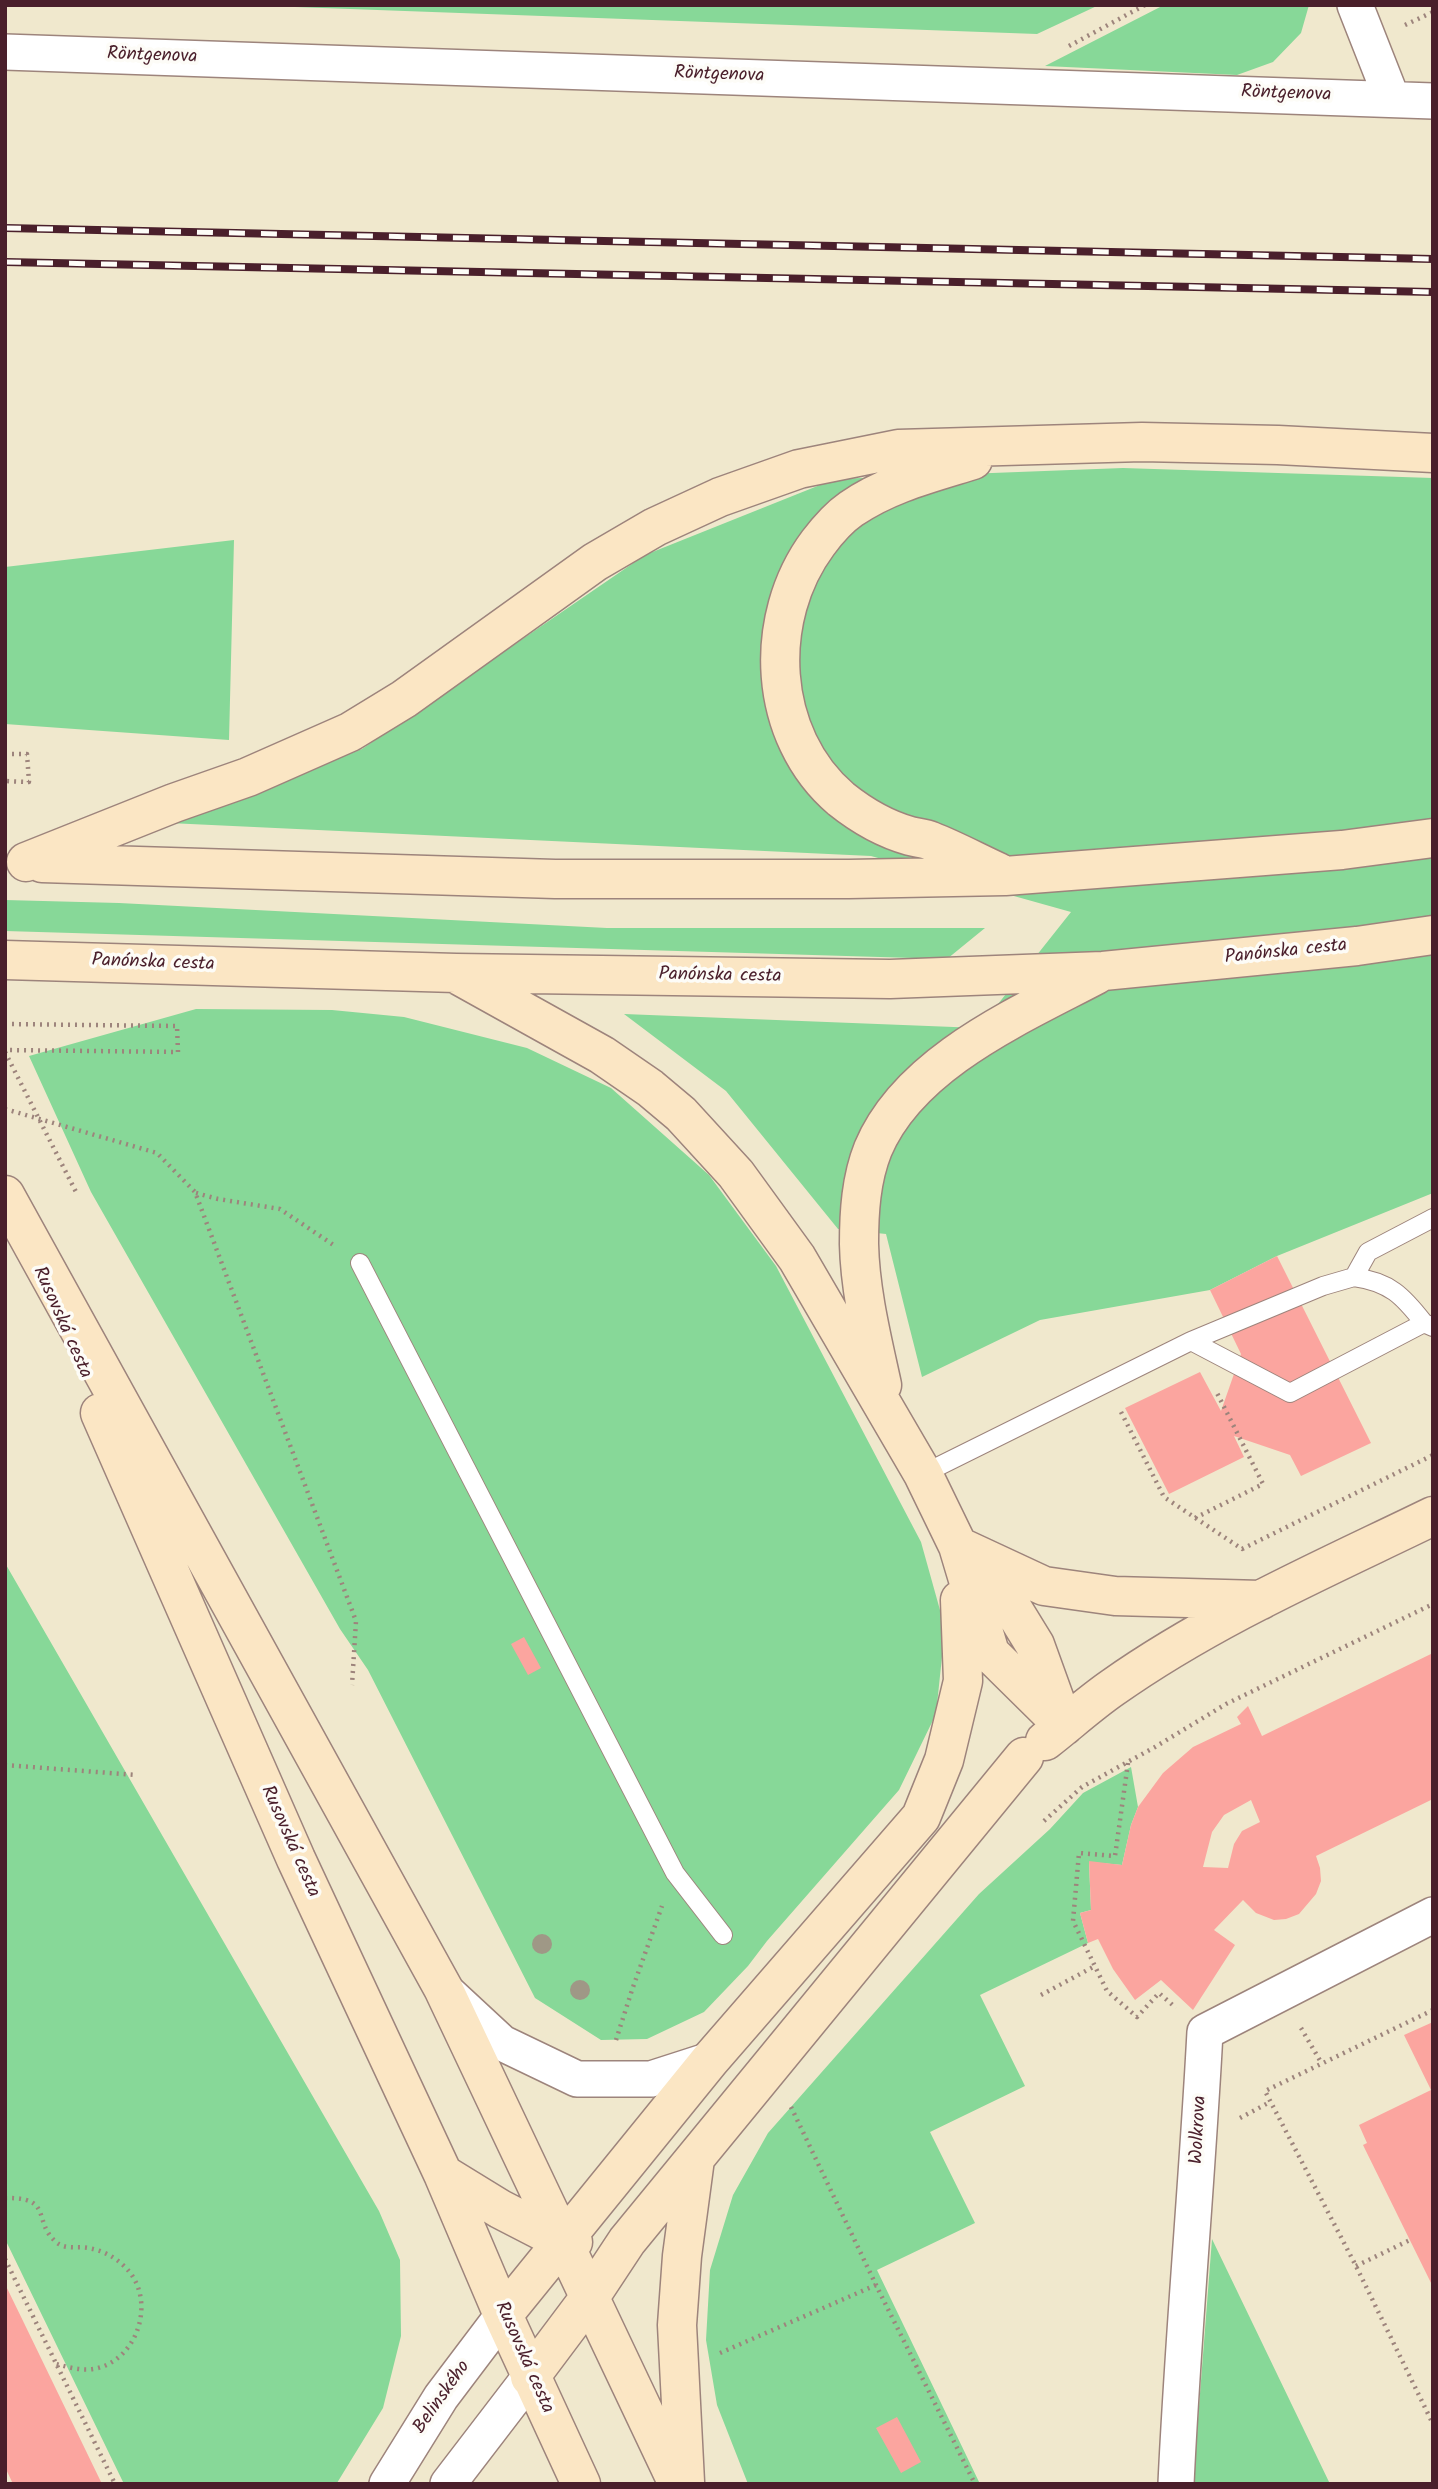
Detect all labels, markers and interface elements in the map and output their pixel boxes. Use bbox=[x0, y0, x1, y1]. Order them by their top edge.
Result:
street label: Röntgenova bbox=[106, 44, 198, 70]
street label: Röntgenova bbox=[673, 63, 765, 89]
street label: Röntgenova bbox=[1240, 82, 1332, 108]
street label: Panónska cesta bbox=[1224, 935, 1348, 971]
street label: Panónska cesta bbox=[91, 950, 215, 978]
street label: Panónska cesta bbox=[658, 965, 782, 989]
street label: Rusovská cesta bbox=[26, 1264, 96, 1382]
street label: Rusovská cesta bbox=[254, 1783, 324, 1901]
street label: Wolkrova bbox=[1187, 2095, 1213, 2165]
street label: Rusovská cesta bbox=[488, 2299, 558, 2417]
street label: Belinského bbox=[410, 2357, 476, 2439]

